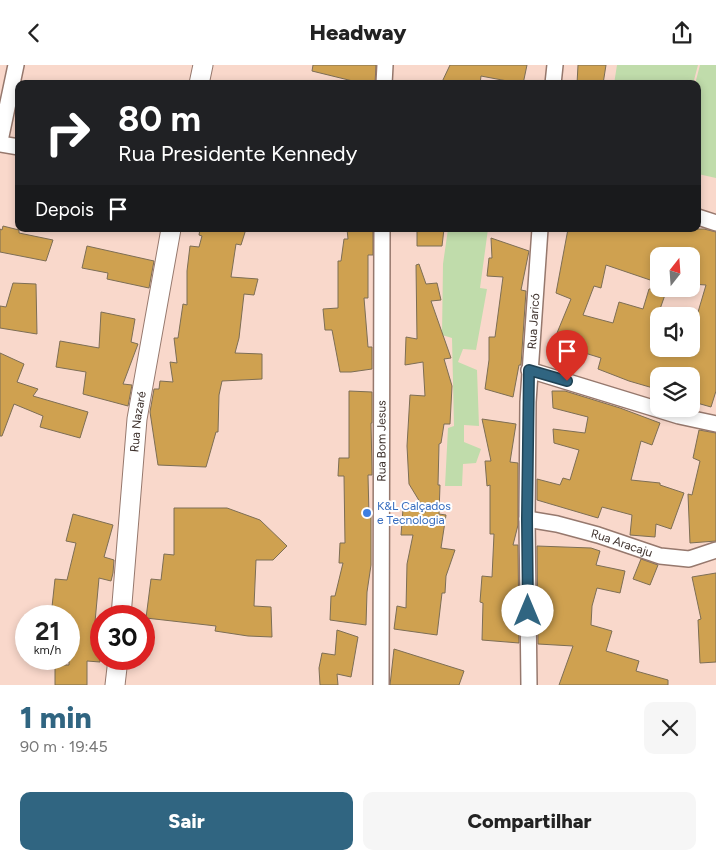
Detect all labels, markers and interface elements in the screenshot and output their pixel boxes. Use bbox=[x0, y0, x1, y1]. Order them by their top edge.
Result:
icon: back bbox=[20, 19, 48, 47]
text: Headway bbox=[309, 19, 407, 46]
icon: share bbox=[668, 19, 696, 47]
text: 80 m bbox=[118, 98, 201, 140]
icon: right bbox=[35, 100, 100, 165]
text: Rua Presidente Kennedy bbox=[118, 140, 357, 167]
icon: arrive bbox=[104, 195, 132, 223]
text: Depois bbox=[35, 198, 94, 221]
north arrow bbox=[650, 247, 700, 297]
map controls bbox=[650, 247, 700, 417]
street label: Rua Jaricó bbox=[525, 293, 543, 350]
button: sound bbox=[650, 307, 700, 357]
pin bbox=[546, 330, 588, 381]
icon: arrive bbox=[553, 337, 581, 365]
button: layers bbox=[650, 367, 700, 417]
street label: Rua Nazaré bbox=[127, 390, 149, 453]
street label: Rua Bom Jesus bbox=[374, 400, 389, 482]
place label: K&L Calçados e Tecnologia bbox=[377, 499, 451, 527]
marker: K&L Calçados e Tecnologia bbox=[361, 507, 373, 519]
street label: Rua Aracaju bbox=[589, 526, 654, 560]
position arrow bbox=[501, 584, 553, 636]
speed limit sign: 30 bbox=[90, 605, 155, 670]
text: 21 bbox=[35, 616, 60, 646]
text: km/h bbox=[34, 643, 61, 657]
text: 1 min bbox=[20, 699, 92, 736]
button: close bbox=[644, 702, 696, 754]
text: 90 m · 19:45 bbox=[20, 737, 108, 756]
button: Sair bbox=[20, 792, 353, 850]
button: Compartilhar bbox=[363, 792, 696, 850]

